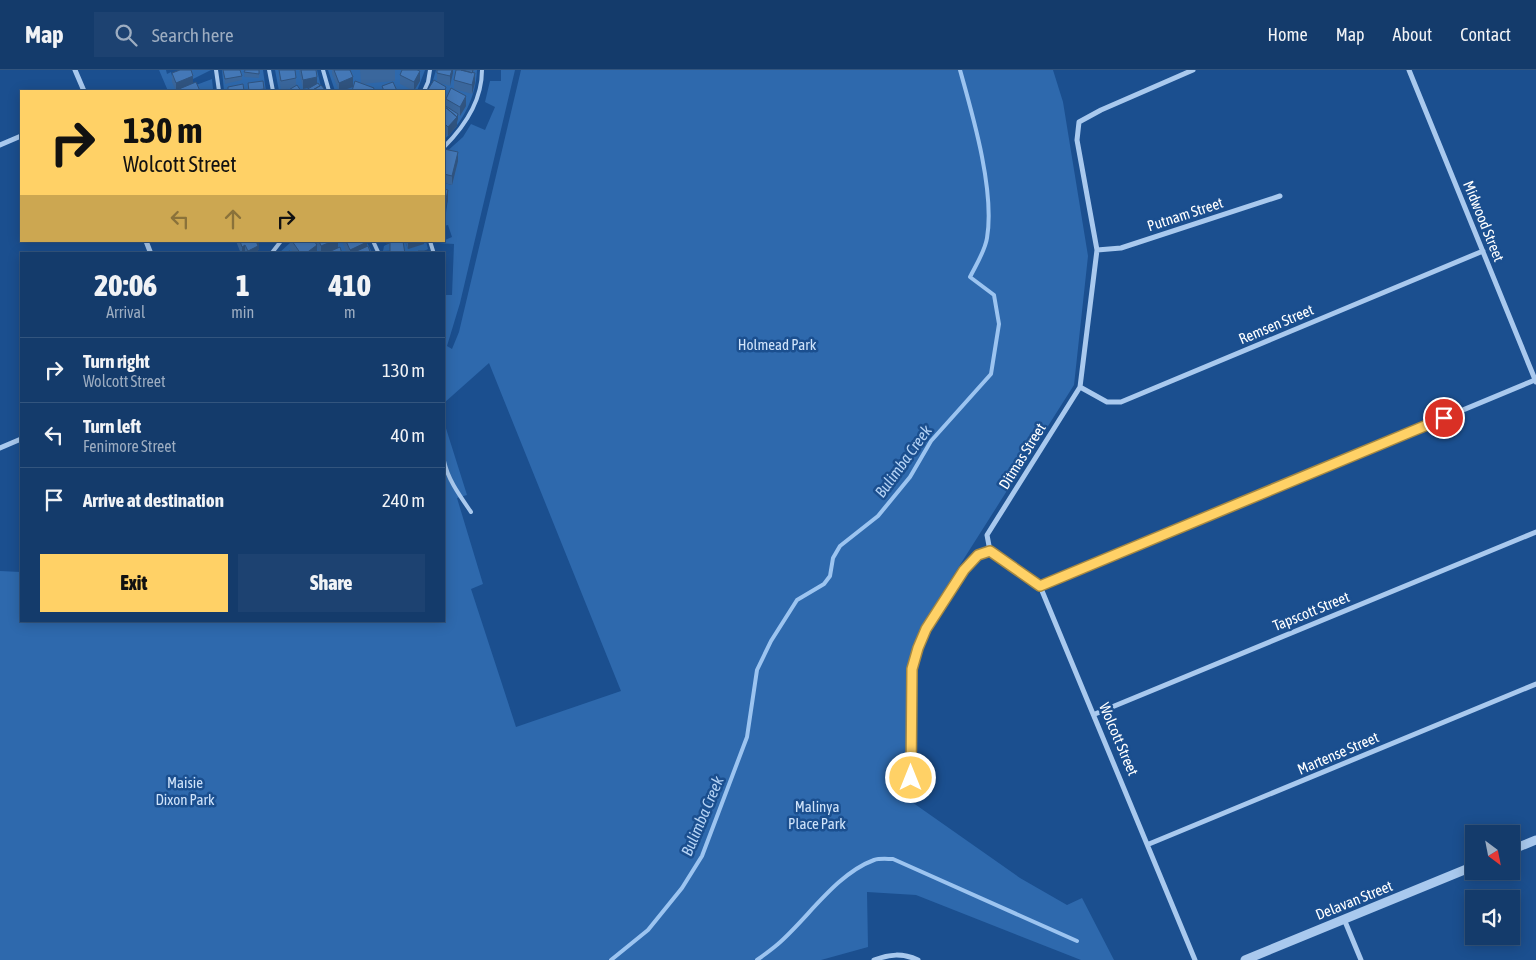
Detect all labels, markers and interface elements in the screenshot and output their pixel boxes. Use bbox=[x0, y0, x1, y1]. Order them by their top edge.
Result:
search box bbox=[94, 12, 444, 57]
text: Map bbox=[25, 21, 64, 48]
icon: search bbox=[112, 21, 140, 49]
text: Search here bbox=[152, 24, 234, 46]
text: Home bbox=[1268, 24, 1308, 45]
text: Map bbox=[1336, 24, 1365, 45]
text: About bbox=[1393, 24, 1432, 45]
text: Contact bbox=[1460, 24, 1511, 45]
icon: right bbox=[40, 110, 105, 175]
text: 130 m bbox=[123, 110, 202, 150]
text: Wolcott Street bbox=[123, 151, 237, 177]
street label: Midwood Street bbox=[1460, 178, 1508, 264]
street label: Putnam Street bbox=[1145, 194, 1225, 234]
icon: left bbox=[166, 205, 194, 233]
icon: ahead bbox=[219, 205, 247, 233]
icon: right bbox=[272, 205, 300, 233]
text: 20:06 bbox=[94, 268, 157, 302]
text: 1 bbox=[236, 268, 250, 302]
text: 410 bbox=[328, 268, 371, 302]
street label: Remsen Street bbox=[1236, 301, 1316, 347]
text: Arrival bbox=[106, 303, 145, 321]
text: min bbox=[231, 303, 254, 321]
text: m bbox=[344, 303, 355, 321]
park label: Holmead Park bbox=[738, 336, 817, 353]
text: Turn right bbox=[83, 350, 150, 372]
icon: right bbox=[40, 356, 68, 384]
text: 130 m bbox=[382, 359, 425, 381]
text: Wolcott Street bbox=[83, 372, 166, 390]
pin bbox=[1423, 397, 1465, 439]
icon: arrive bbox=[1430, 404, 1458, 432]
text: Turn left bbox=[83, 415, 141, 437]
street label: Ditmas Street bbox=[995, 420, 1049, 492]
icon: left bbox=[40, 421, 68, 449]
water label: Bulimba Creek bbox=[871, 421, 936, 501]
text: 40 m bbox=[391, 424, 425, 446]
text: Fenimore Street bbox=[83, 437, 176, 455]
icon: arrive bbox=[40, 486, 68, 514]
text: Arrive at destination bbox=[83, 489, 224, 511]
text: 240 m bbox=[382, 489, 425, 511]
button: Exit bbox=[40, 554, 228, 612]
button: Share bbox=[238, 554, 425, 612]
street label: Tapscott Street bbox=[1270, 588, 1352, 634]
street label: Wolcott Street bbox=[1096, 700, 1142, 778]
street label: Martense Street bbox=[1295, 728, 1381, 778]
position arrow bbox=[884, 751, 936, 803]
water label: Bulimba Creek bbox=[677, 773, 727, 858]
park label: Maisie Dixon Park bbox=[155, 774, 215, 808]
park label: Malinya Place Park bbox=[788, 798, 846, 832]
north arrow bbox=[1465, 825, 1520, 880]
map controls bbox=[1465, 825, 1520, 945]
street label: Delavan Street bbox=[1313, 877, 1395, 923]
button: sound bbox=[1465, 890, 1520, 945]

